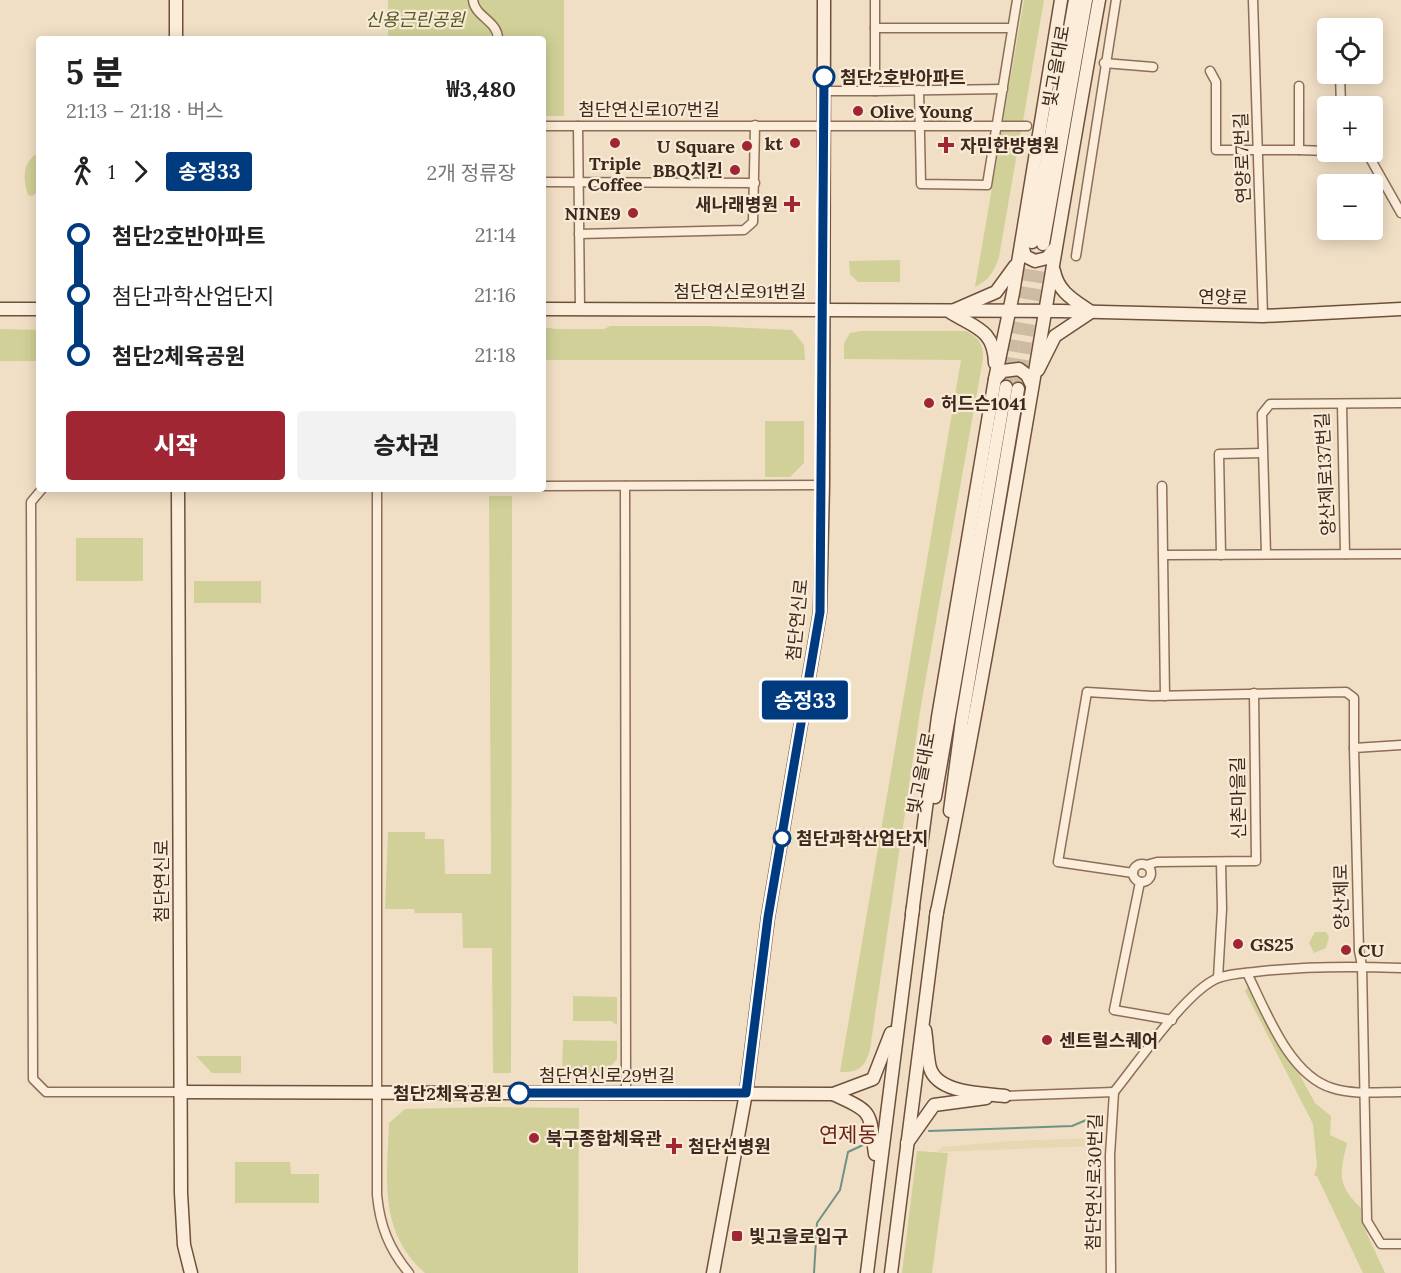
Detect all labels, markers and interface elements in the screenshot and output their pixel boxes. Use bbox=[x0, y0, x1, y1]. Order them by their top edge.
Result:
park label: 신용근린공원 bbox=[365, 8, 466, 31]
map controls bbox=[1317, 18, 1383, 240]
button: locate bbox=[1317, 18, 1383, 84]
street label: 빛고을대로 bbox=[1037, 23, 1075, 109]
text: 5 분 bbox=[66, 51, 123, 93]
marker: 첨단2호반아파트 bbox=[813, 66, 835, 88]
place label: 첨단2호반아파트 bbox=[840, 66, 966, 89]
text: ₩3,480 bbox=[447, 75, 516, 103]
button: + bbox=[1317, 96, 1383, 162]
text: 21:13 – 21:18 · 버스 bbox=[66, 98, 224, 123]
street label: 첨단연신로107번길 bbox=[578, 98, 720, 121]
place label: Olive Young bbox=[870, 100, 973, 123]
marker: Olive Young bbox=[851, 104, 865, 118]
street label: 연양로7번길 bbox=[1229, 112, 1255, 204]
place label: kt bbox=[765, 132, 784, 155]
place label: 자민한방병원 bbox=[960, 134, 1059, 157]
place label: U Square bbox=[657, 135, 735, 158]
marker: Triple Coffee bbox=[608, 136, 622, 150]
marker: kt bbox=[788, 136, 802, 150]
marker: 자민한방병원 bbox=[937, 136, 955, 154]
marker: U Square bbox=[740, 139, 754, 153]
place label: Triple Coffee bbox=[587, 152, 643, 196]
icon: walk bbox=[66, 155, 99, 188]
icon: forward bbox=[124, 155, 157, 188]
text: 송정33 bbox=[178, 158, 240, 185]
text: 1 bbox=[108, 159, 115, 184]
place label: BBQ치킨 bbox=[652, 159, 723, 182]
text: 2개 정류장 bbox=[426, 160, 516, 185]
marker: BBQ치킨 bbox=[728, 163, 742, 177]
button: − bbox=[1317, 174, 1383, 240]
place label: 새나래병원 bbox=[695, 193, 778, 216]
marker: 새나래병원 bbox=[783, 195, 801, 213]
place label: NINE9 bbox=[565, 202, 621, 225]
marker: NINE9 bbox=[626, 206, 640, 220]
text: 첨단2호반아파트 bbox=[112, 222, 265, 250]
text: 21:14 bbox=[475, 222, 516, 247]
street label: 첨단연신로91번길 bbox=[674, 280, 806, 303]
text: 첨단과학산업단지 bbox=[112, 282, 274, 310]
text: 21:16 bbox=[474, 282, 516, 307]
street label: 연양로 bbox=[1198, 285, 1248, 309]
text: 첨단2체육공원 bbox=[112, 342, 245, 370]
text: 21:18 bbox=[474, 342, 516, 367]
place label: 허드슨1041 bbox=[941, 392, 1027, 415]
marker: 허드슨1041 bbox=[922, 396, 936, 410]
button: 시작 bbox=[66, 411, 285, 480]
button: 승차권 bbox=[297, 411, 516, 480]
street label: 양산제로137번길 bbox=[1310, 412, 1340, 536]
street label: 첨단연신로 bbox=[781, 578, 813, 662]
line badge: 송정33 bbox=[763, 680, 847, 720]
text: 송정33 bbox=[774, 687, 836, 714]
street label: 빛고을대로 bbox=[902, 730, 940, 816]
street label: 신촌마을길 bbox=[1226, 756, 1250, 840]
place label: 첨단과학산업단지 bbox=[796, 827, 928, 850]
marker: 첨단과학산업단지 bbox=[773, 829, 791, 847]
street label: 첨단연신로 bbox=[150, 840, 173, 922]
street label: 양산제로 bbox=[1329, 864, 1353, 930]
place label: GS25 bbox=[1250, 933, 1294, 956]
marker: GS25 bbox=[1231, 937, 1245, 951]
place label: CU bbox=[1358, 939, 1384, 962]
marker: CU bbox=[1339, 943, 1353, 957]
place label: 센트럴스퀘어 bbox=[1059, 1029, 1158, 1052]
marker: 센트럴스퀘어 bbox=[1040, 1033, 1054, 1047]
street label: 첨단연신로29번길 bbox=[539, 1064, 675, 1087]
place label: 첨단2체육공원 bbox=[393, 1082, 502, 1105]
marker: 첨단2체육공원 bbox=[508, 1082, 530, 1104]
street label: 첨단연신로30번길 bbox=[1081, 1113, 1107, 1251]
district label: 연제동 bbox=[819, 1121, 877, 1148]
place label: 북구종합체육관 bbox=[546, 1127, 662, 1150]
marker: 북구종합체육관 bbox=[527, 1131, 541, 1145]
place label: 첨단선병원 bbox=[688, 1135, 771, 1158]
marker: 첨단선병원 bbox=[665, 1137, 683, 1155]
place label: 빛고을로입구 bbox=[749, 1225, 848, 1248]
marker: 빛고을로입구 bbox=[730, 1229, 744, 1243]

